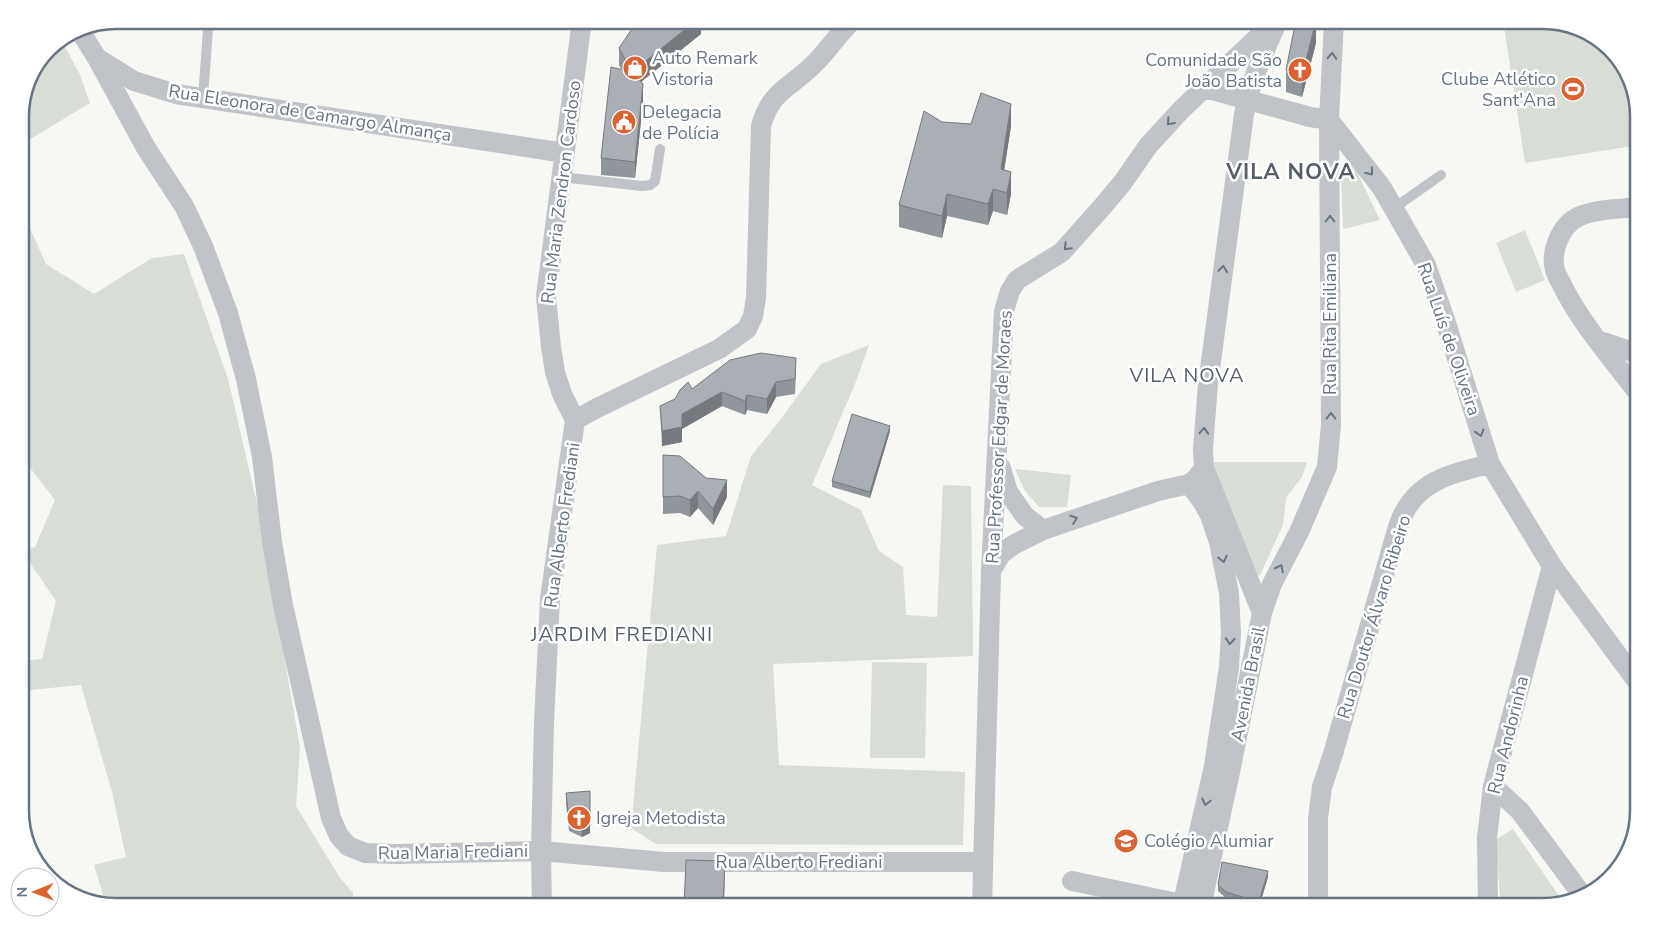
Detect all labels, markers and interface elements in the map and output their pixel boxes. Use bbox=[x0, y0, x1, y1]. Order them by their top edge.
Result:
place label: Auto Remark Vistoria bbox=[651, 46, 759, 91]
place label: Comunidade São João Batista bbox=[1145, 48, 1282, 93]
one-way arrow bbox=[1326, 52, 1337, 60]
shop icon: Auto Remark Vistoria bbox=[622, 55, 648, 81]
church icon: Comunidade São João Batista bbox=[1287, 57, 1313, 83]
place label: Clube Atlético Sant'Ana bbox=[1441, 67, 1556, 112]
sports icon: Clube Atlético Sant'Ana bbox=[1560, 76, 1586, 102]
street label: Rua Eleonora de Camargo Almança bbox=[167, 79, 453, 147]
street label: Rua Maria Zendron Cardoso bbox=[535, 79, 587, 305]
place label: Delegacia de Polícia bbox=[642, 100, 722, 145]
public building icon: Delegacia de Polícia bbox=[611, 109, 637, 135]
one-way arrow bbox=[1167, 116, 1176, 125]
district label: VILA NOVA bbox=[1225, 157, 1356, 187]
one-way arrow bbox=[1364, 166, 1372, 175]
one-way arrow bbox=[1324, 214, 1335, 222]
one-way arrow bbox=[1064, 241, 1073, 250]
street label: Rua Rita Emiliana bbox=[1318, 253, 1342, 395]
street label: Rua Luís de Oliveira bbox=[1412, 259, 1486, 419]
one-way arrow bbox=[1217, 265, 1228, 273]
street label: Rua Professor Edgar de Moraes bbox=[980, 310, 1018, 564]
district label: VILA NOVA bbox=[1128, 362, 1245, 389]
one-way arrow bbox=[1326, 412, 1336, 420]
one-way arrow bbox=[1199, 426, 1210, 434]
one-way arrow bbox=[1474, 428, 1484, 436]
street label: Rua Alberto Frediani bbox=[539, 441, 585, 609]
street label: Rua Doutor Álvaro Ribeiro bbox=[1332, 512, 1416, 722]
one-way arrow bbox=[1069, 515, 1078, 525]
one-way arrow bbox=[1217, 554, 1227, 563]
one-way arrow bbox=[1274, 564, 1284, 573]
district label: JARDIM FREDIANI bbox=[530, 621, 713, 648]
street label: Avenida Brasil bbox=[1225, 624, 1271, 744]
one-way arrow bbox=[1225, 638, 1236, 646]
street label: Rua Andorinha bbox=[1482, 674, 1534, 796]
one-way arrow bbox=[1201, 797, 1212, 806]
church icon: Igreja Metodista bbox=[566, 805, 592, 831]
place label: Igreja Metodista bbox=[596, 806, 726, 830]
school or university icon: Colégio Alumiar bbox=[1113, 828, 1139, 854]
place label: Colégio Alumiar bbox=[1144, 829, 1274, 853]
street label: Rua Maria Frediani bbox=[378, 839, 528, 865]
street label: Rua Alberto Frediani bbox=[716, 850, 882, 874]
north arrow bbox=[10, 867, 60, 917]
text: N bbox=[13, 887, 32, 898]

